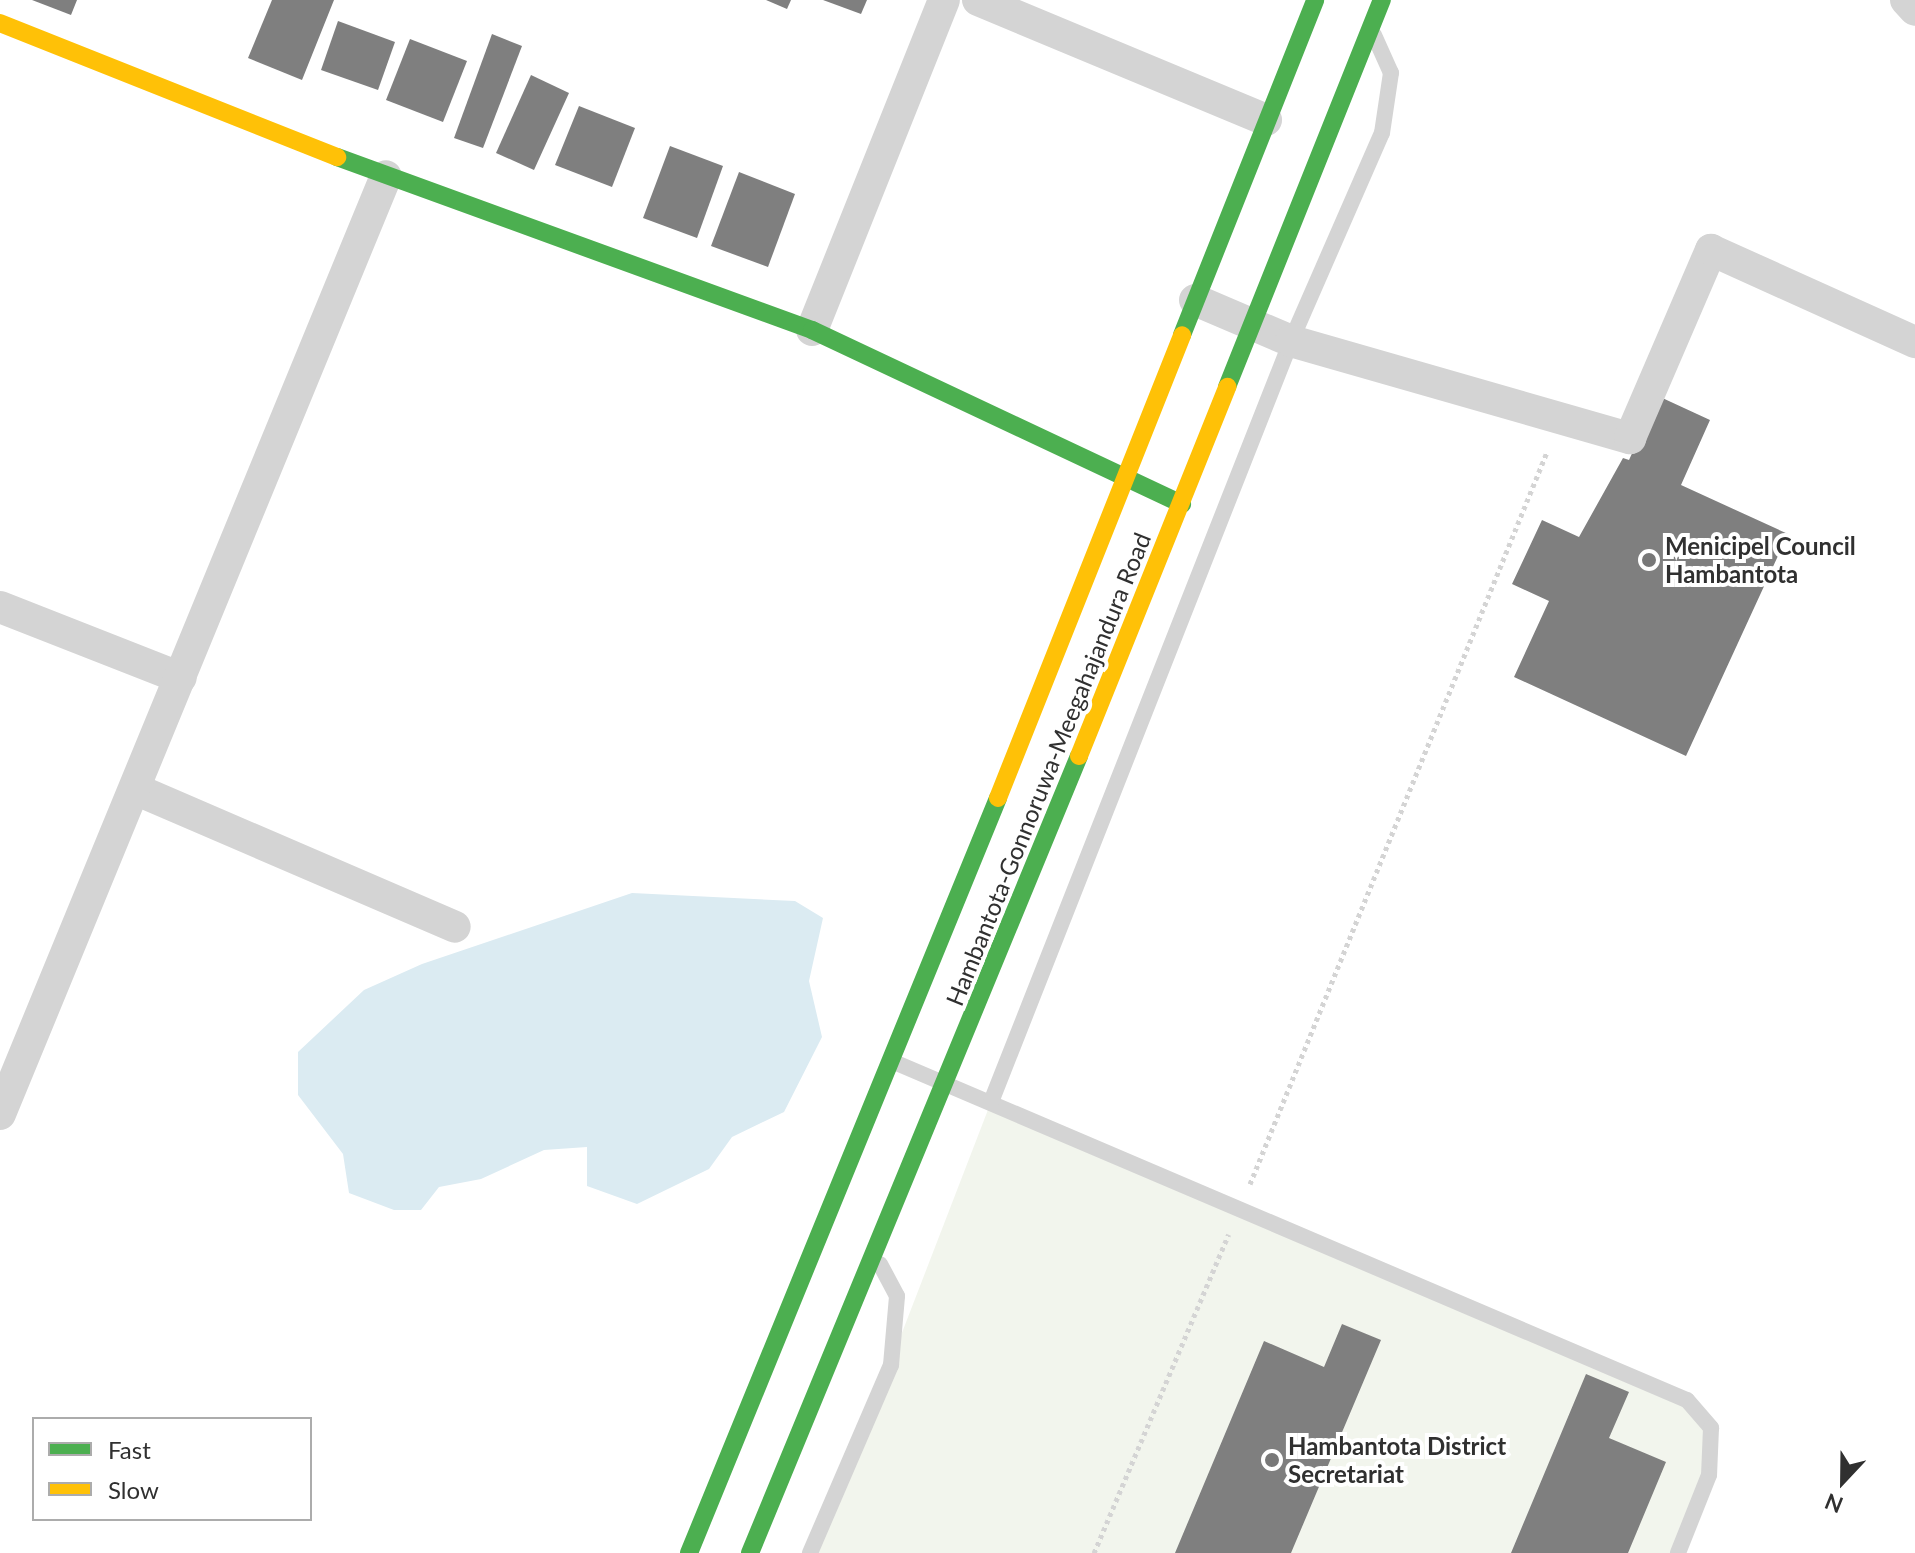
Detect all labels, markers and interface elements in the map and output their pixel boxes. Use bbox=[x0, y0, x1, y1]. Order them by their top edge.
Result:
street label: Hambantota-Gonnoruwa-Meegahajandura Road bbox=[940, 528, 1156, 1010]
place label: Menicipel Council Hambantota bbox=[1665, 532, 1856, 588]
marker: Menicipel Council Hambantota bbox=[1640, 551, 1658, 569]
legend bbox=[32, 1417, 312, 1521]
place label: Hambantota District Secretariat bbox=[1288, 1432, 1506, 1488]
text: Fast bbox=[108, 1435, 151, 1464]
north arrow bbox=[1803, 1441, 1883, 1521]
marker: Hambantota District Secretariat bbox=[1263, 1451, 1281, 1469]
text: Slow bbox=[108, 1475, 159, 1504]
text: N bbox=[1821, 1488, 1847, 1519]

